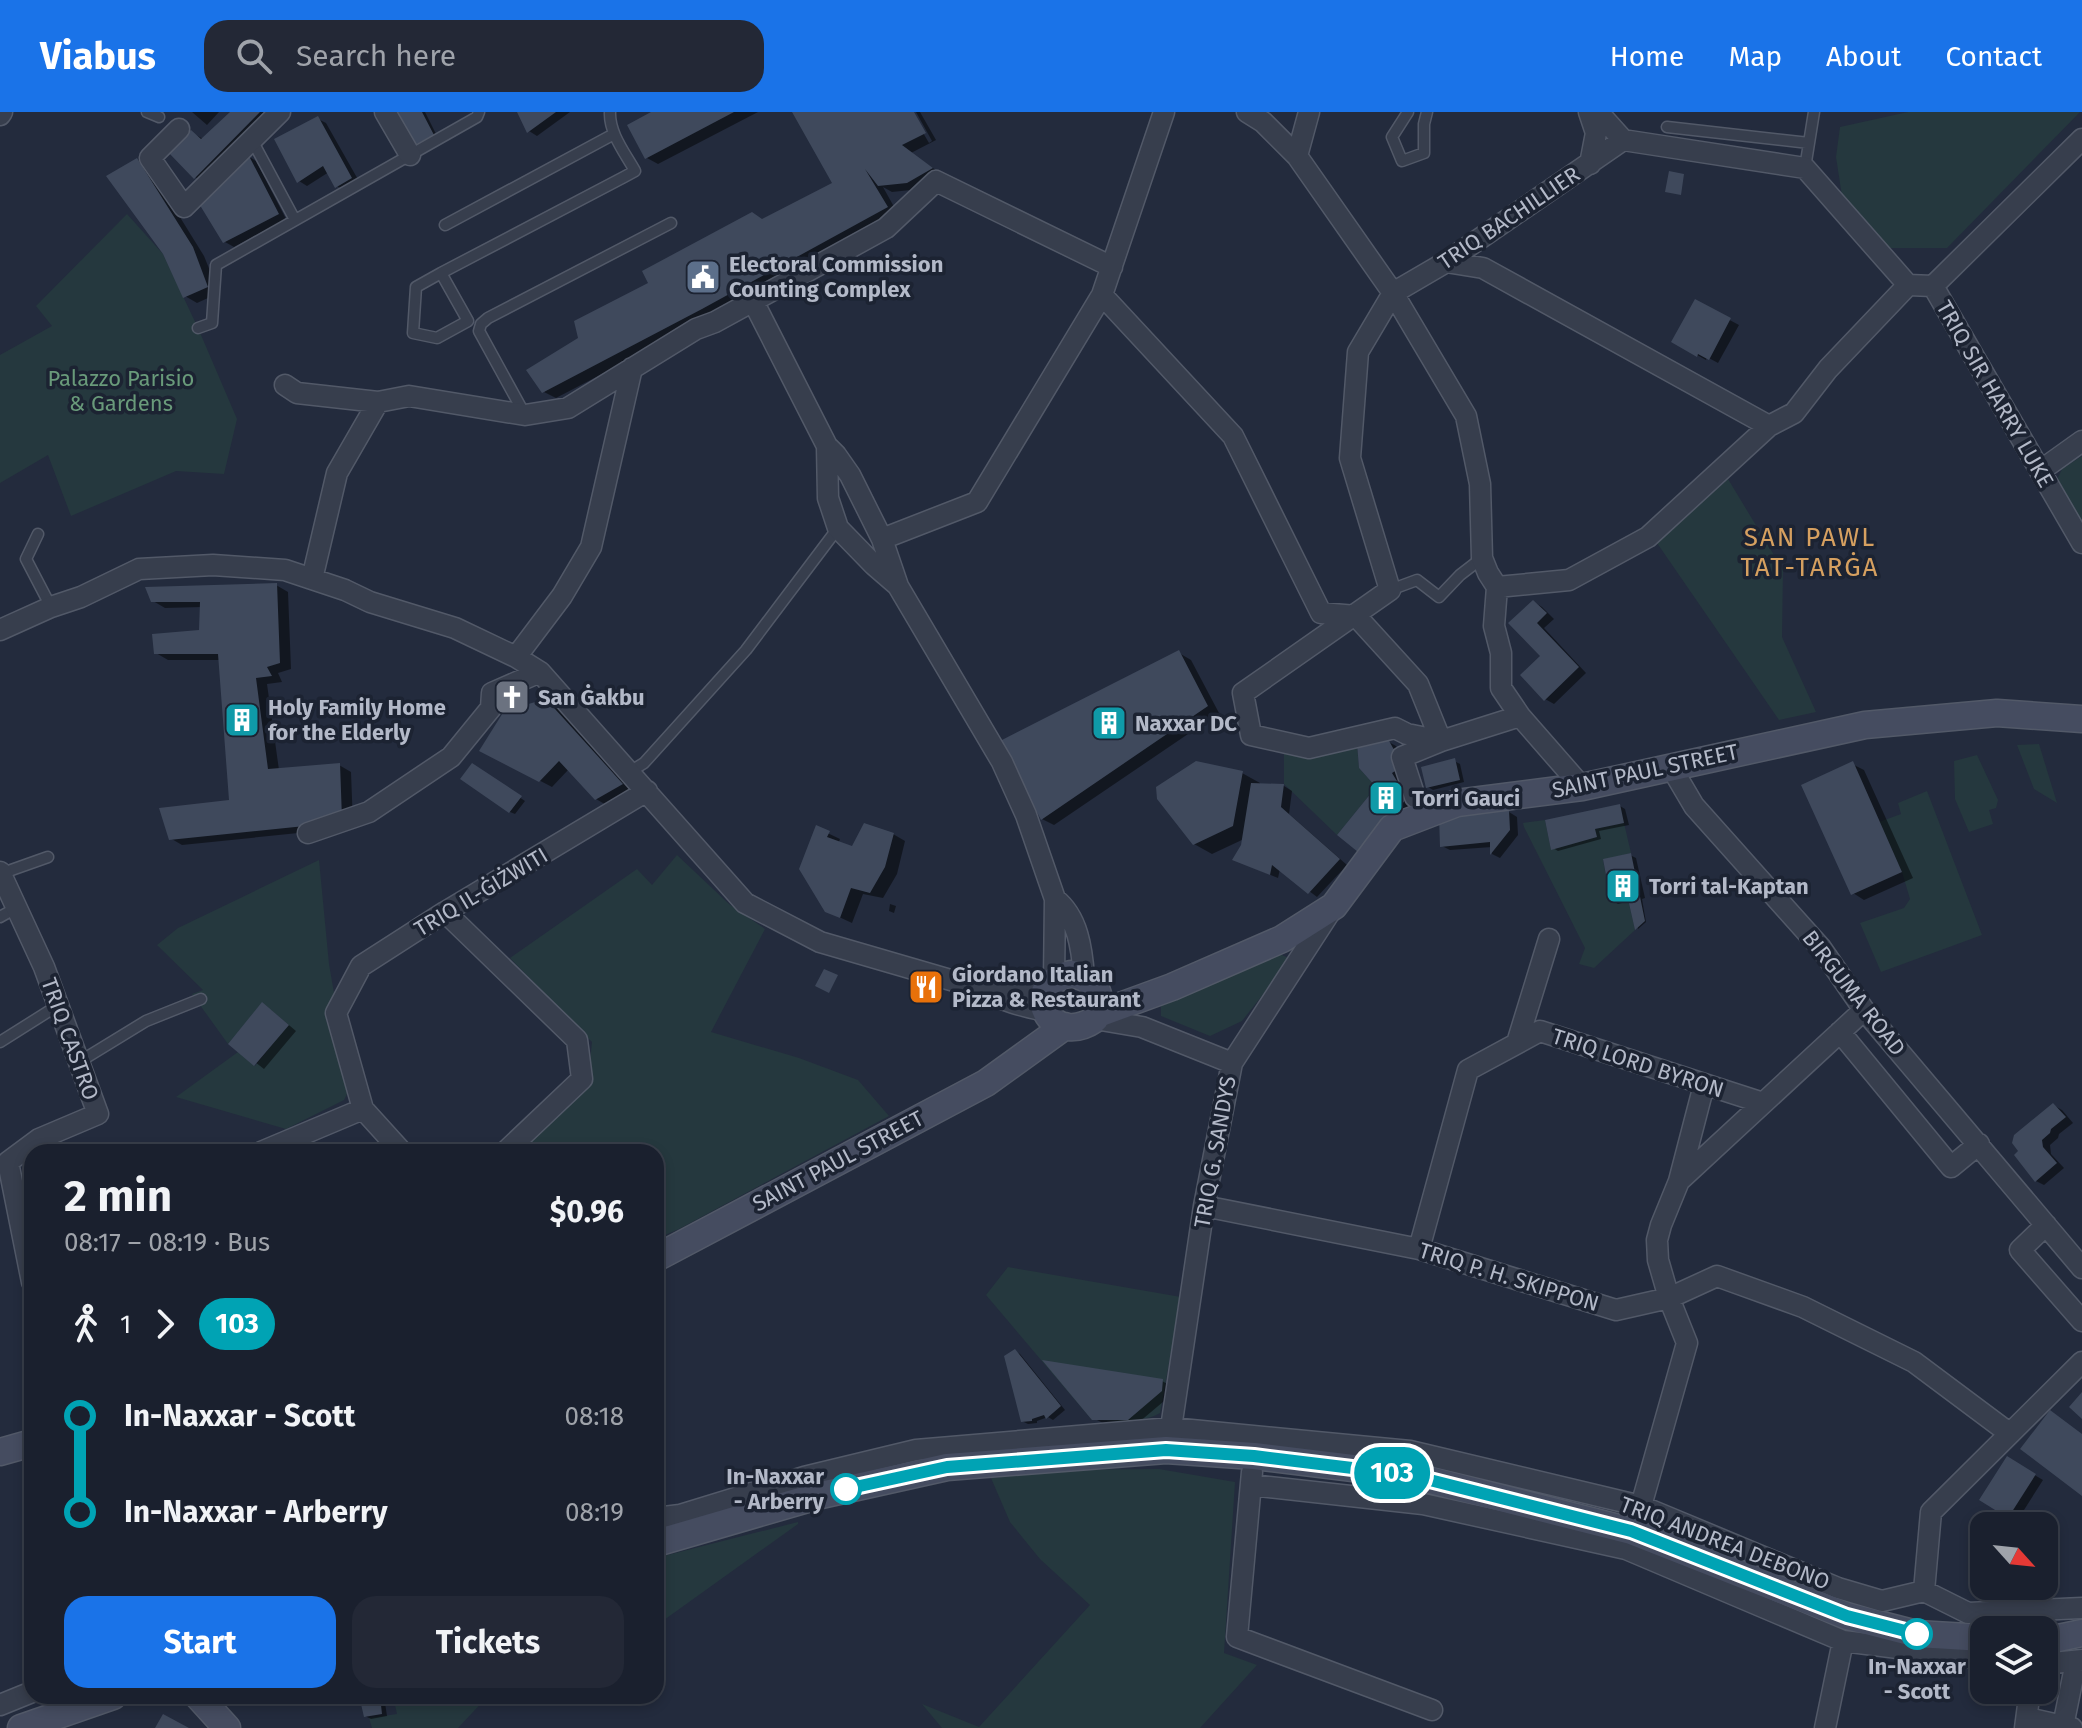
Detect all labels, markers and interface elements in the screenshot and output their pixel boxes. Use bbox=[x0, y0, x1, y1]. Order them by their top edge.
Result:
search box bbox=[204, 20, 764, 92]
text: Viabus bbox=[40, 33, 156, 79]
icon: search bbox=[232, 34, 276, 78]
text: Search here bbox=[296, 38, 456, 74]
text: Home bbox=[1610, 40, 1684, 73]
text: Map bbox=[1728, 40, 1782, 73]
text: About bbox=[1826, 40, 1901, 73]
text: Contact bbox=[1945, 40, 2042, 73]
street label: TRIQ BACHILLIER bbox=[1433, 161, 1585, 275]
place label: Electoral Commission Counting Complex bbox=[729, 251, 943, 303]
public building icon: Electoral Commission Counting Complex bbox=[684, 258, 722, 296]
street label: TRIQ SIR HARRY LUKE bbox=[1931, 296, 2059, 492]
park label: Palazzo Parisio & Gardens bbox=[48, 365, 194, 417]
district label: SAN PAWL TAT-TARĠA bbox=[1741, 522, 1879, 583]
church icon: San Ġakbu bbox=[493, 678, 531, 716]
place label: San Ġakbu bbox=[538, 684, 645, 711]
place label: Holy Family Home for the Elderly bbox=[268, 694, 446, 746]
building icon: Holy Family Home for the Elderly bbox=[223, 701, 261, 739]
building icon: Naxxar DC bbox=[1090, 704, 1128, 742]
place label: Naxxar DC bbox=[1135, 710, 1237, 737]
street label: SAINT PAUL STREET bbox=[1550, 738, 1741, 804]
building icon: Torri Gauci bbox=[1367, 779, 1405, 817]
place label: Torri Gauci bbox=[1412, 785, 1520, 812]
street label: TRIQ IL-ĠIŻWITI bbox=[409, 842, 553, 942]
building icon: Torri tal-Kaptan bbox=[1604, 867, 1642, 905]
place label: Torri tal-Kaptan bbox=[1649, 873, 1809, 900]
street label: BIRGUMA ROAD bbox=[1797, 925, 1911, 1061]
place label: Giordano Italian Pizza & Restaurant bbox=[952, 961, 1141, 1013]
restaurant icon: Giordano Italian Pizza & Restaurant bbox=[907, 968, 945, 1006]
street label: TRIQ CASTRO bbox=[35, 974, 105, 1104]
street label: TRIQ LORD BYRON bbox=[1549, 1023, 1727, 1103]
street label: TRIQ G. SANDYS bbox=[1188, 1074, 1242, 1230]
street label: SAINT PAUL STREET bbox=[748, 1104, 929, 1217]
text: 2 min bbox=[64, 1170, 172, 1223]
text: $0.96 bbox=[550, 1194, 624, 1230]
text: 08:17 – 08:19 · Bus bbox=[64, 1227, 270, 1258]
street label: TRIQ P. H. SKIPPON bbox=[1416, 1237, 1602, 1317]
icon: walk bbox=[64, 1302, 108, 1346]
icon: forward bbox=[143, 1302, 187, 1346]
text: 103 bbox=[215, 1307, 259, 1340]
text: 1 bbox=[120, 1309, 131, 1340]
text: In-Naxxar - Scott bbox=[124, 1398, 355, 1434]
text: 08:18 bbox=[564, 1401, 624, 1432]
line badge: 103 bbox=[1346, 1447, 1438, 1499]
text: 103 bbox=[1370, 1456, 1414, 1489]
place label: In-Naxxar - Arberry bbox=[726, 1463, 825, 1515]
marker: In-Naxxar - Arberry bbox=[831, 1474, 861, 1504]
street label: TRIQ ANDREA DEBONO bbox=[1616, 1491, 1834, 1595]
text: In-Naxxar - Arberry bbox=[124, 1494, 388, 1530]
text: 08:19 bbox=[565, 1497, 624, 1528]
north arrow bbox=[1970, 1512, 2058, 1600]
map controls bbox=[1970, 1512, 2058, 1704]
button: Start bbox=[64, 1596, 336, 1688]
button: Tickets bbox=[352, 1596, 624, 1688]
button: layers bbox=[1970, 1616, 2058, 1704]
marker: In-Naxxar - Scott bbox=[1902, 1619, 1932, 1649]
place label: In-Naxxar - Scott bbox=[1868, 1653, 1966, 1705]

